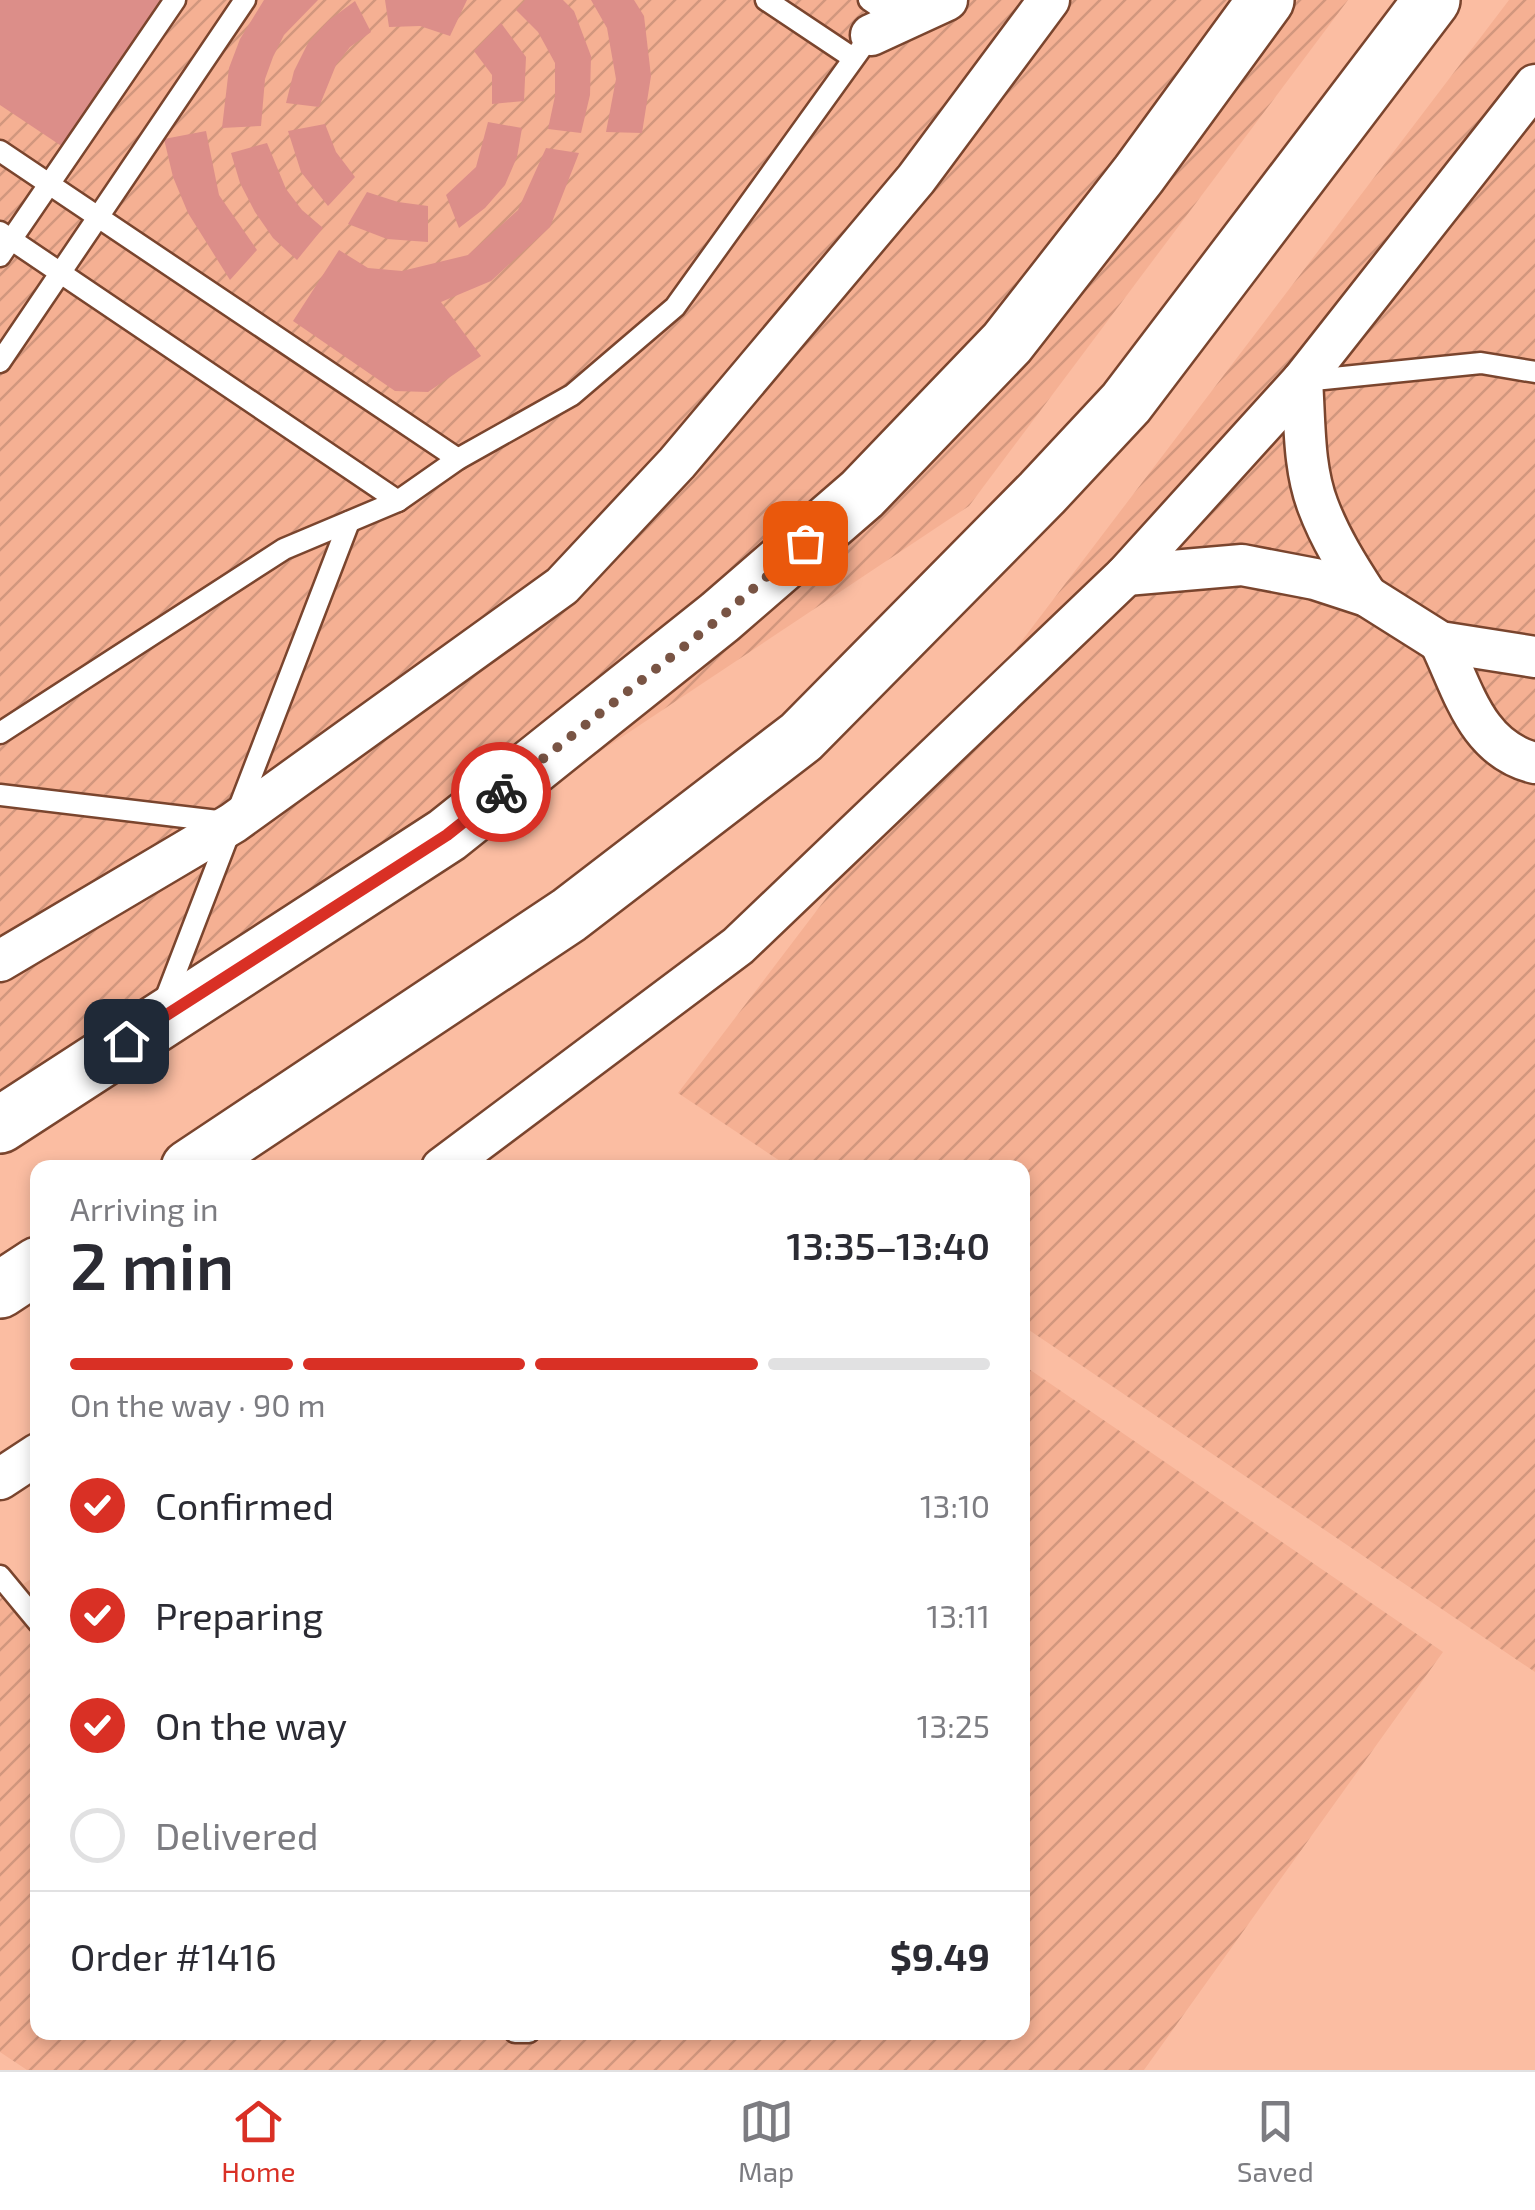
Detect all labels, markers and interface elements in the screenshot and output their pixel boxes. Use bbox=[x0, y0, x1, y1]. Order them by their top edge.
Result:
pin bbox=[763, 501, 848, 586]
icon: bag bbox=[778, 516, 833, 571]
courier bbox=[451, 742, 551, 842]
icon: bike bbox=[474, 765, 529, 820]
pin bbox=[84, 999, 169, 1084]
icon: home bbox=[99, 1014, 154, 1069]
text: Arriving in bbox=[70, 1189, 219, 1227]
text: 13:35–13:40 bbox=[787, 1222, 990, 1268]
text: 2 min bbox=[70, 1225, 234, 1303]
text: On the way · 90 m bbox=[70, 1385, 326, 1423]
icon: check bbox=[70, 1478, 125, 1533]
text: Confirmed bbox=[155, 1482, 334, 1528]
text: 13:10 bbox=[920, 1486, 990, 1524]
icon: check bbox=[70, 1588, 125, 1643]
text: Preparing bbox=[155, 1592, 323, 1638]
text: 13:11 bbox=[926, 1596, 990, 1634]
icon: check bbox=[70, 1698, 125, 1753]
text: On the way bbox=[155, 1702, 347, 1748]
text: 13:25 bbox=[917, 1706, 990, 1744]
text: Delivered bbox=[155, 1812, 319, 1858]
text: Order #1416 bbox=[70, 1933, 277, 1979]
text: $9.49 bbox=[890, 1933, 990, 1979]
tab: Home bbox=[221, 2094, 295, 2188]
tab: Map bbox=[738, 2094, 794, 2188]
tab: Saved bbox=[1237, 2094, 1314, 2188]

